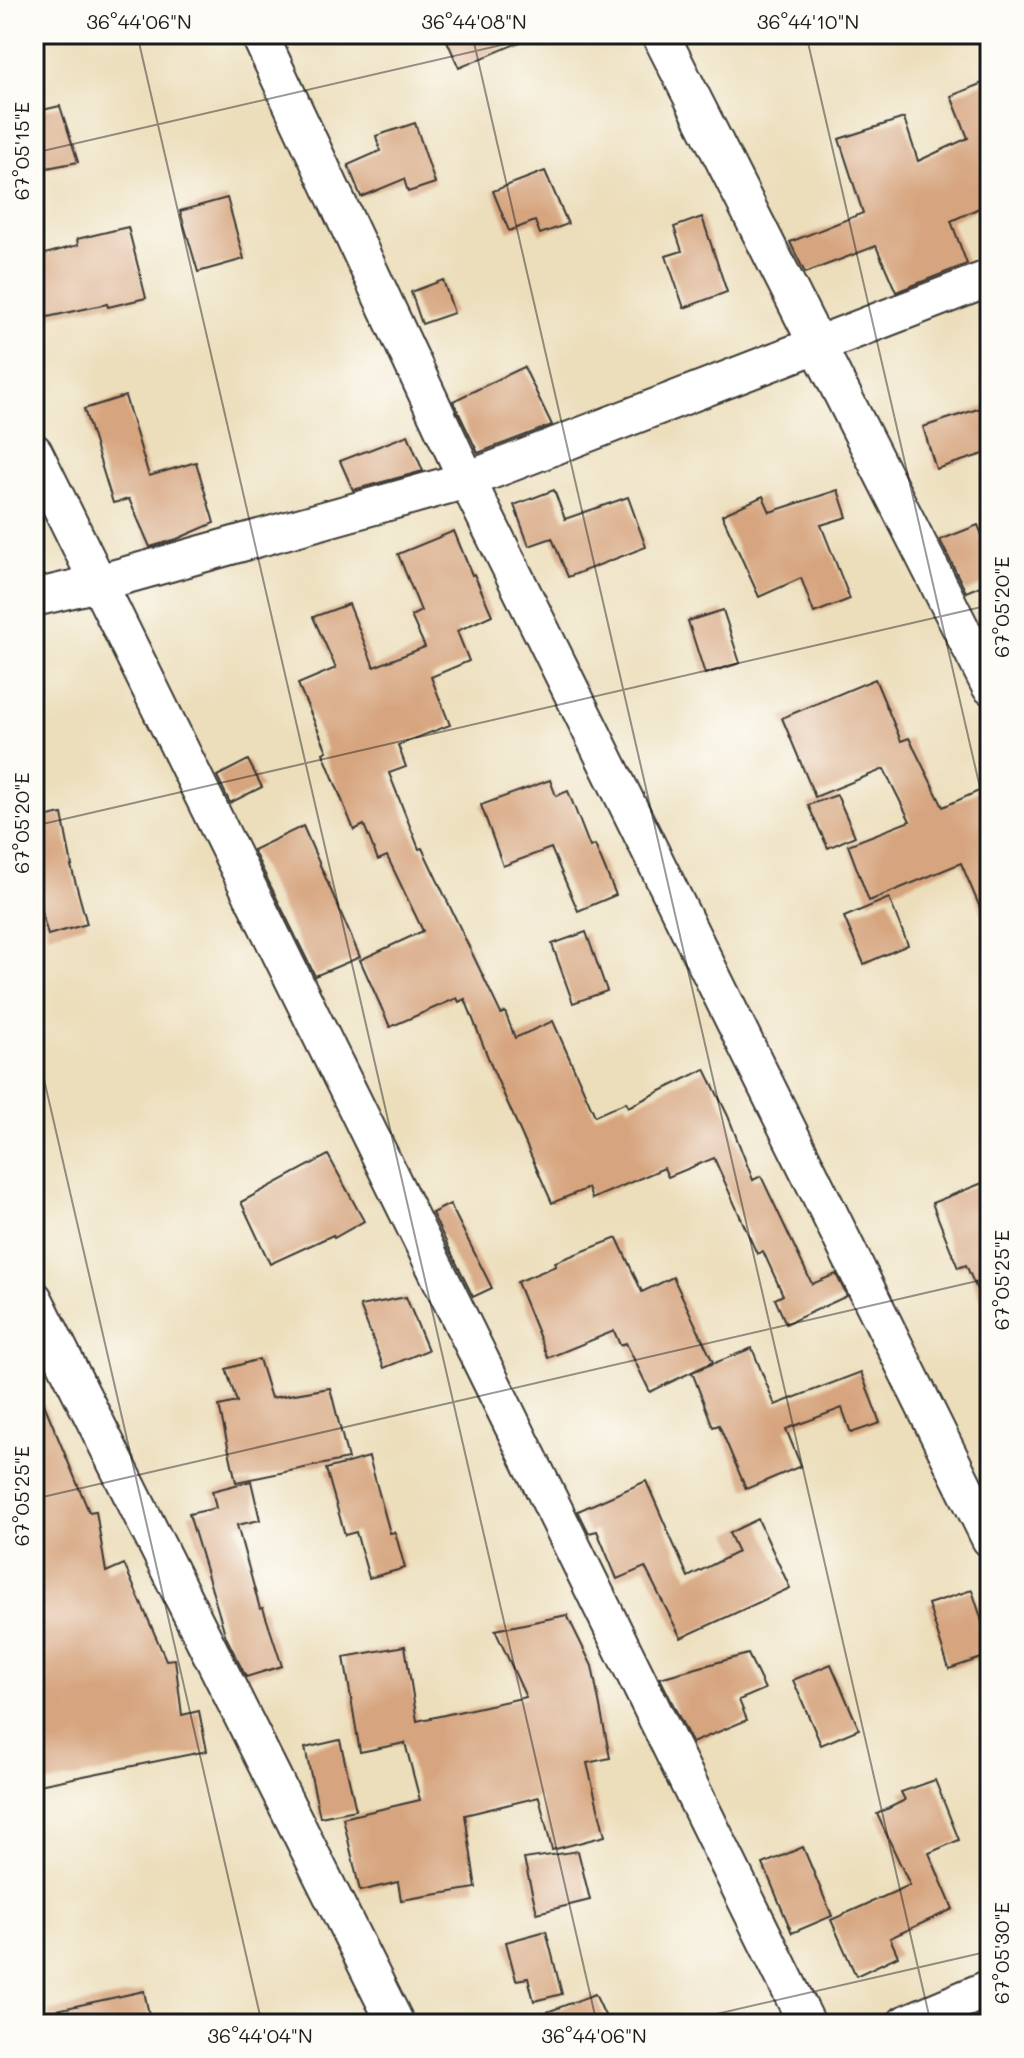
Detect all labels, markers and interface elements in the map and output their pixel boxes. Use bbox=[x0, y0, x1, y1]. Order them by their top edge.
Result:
text: 36°44'06"N bbox=[86, 8, 192, 34]
text: 36°44'08"N bbox=[421, 8, 527, 34]
text: 36°44'10"N bbox=[757, 8, 859, 34]
text: 67°05'15"E bbox=[8, 102, 34, 200]
text: 67°05'20"E bbox=[988, 556, 1014, 658]
text: 67°05'20"E bbox=[8, 772, 34, 874]
text: 67°05'25"E bbox=[988, 1230, 1014, 1330]
text: 67°05'25"E bbox=[8, 1446, 34, 1546]
text: 67°05'30"E bbox=[988, 1902, 1014, 2004]
text: 36°44'04"N bbox=[207, 2022, 313, 2048]
text: 36°44'06"N bbox=[541, 2022, 647, 2048]

